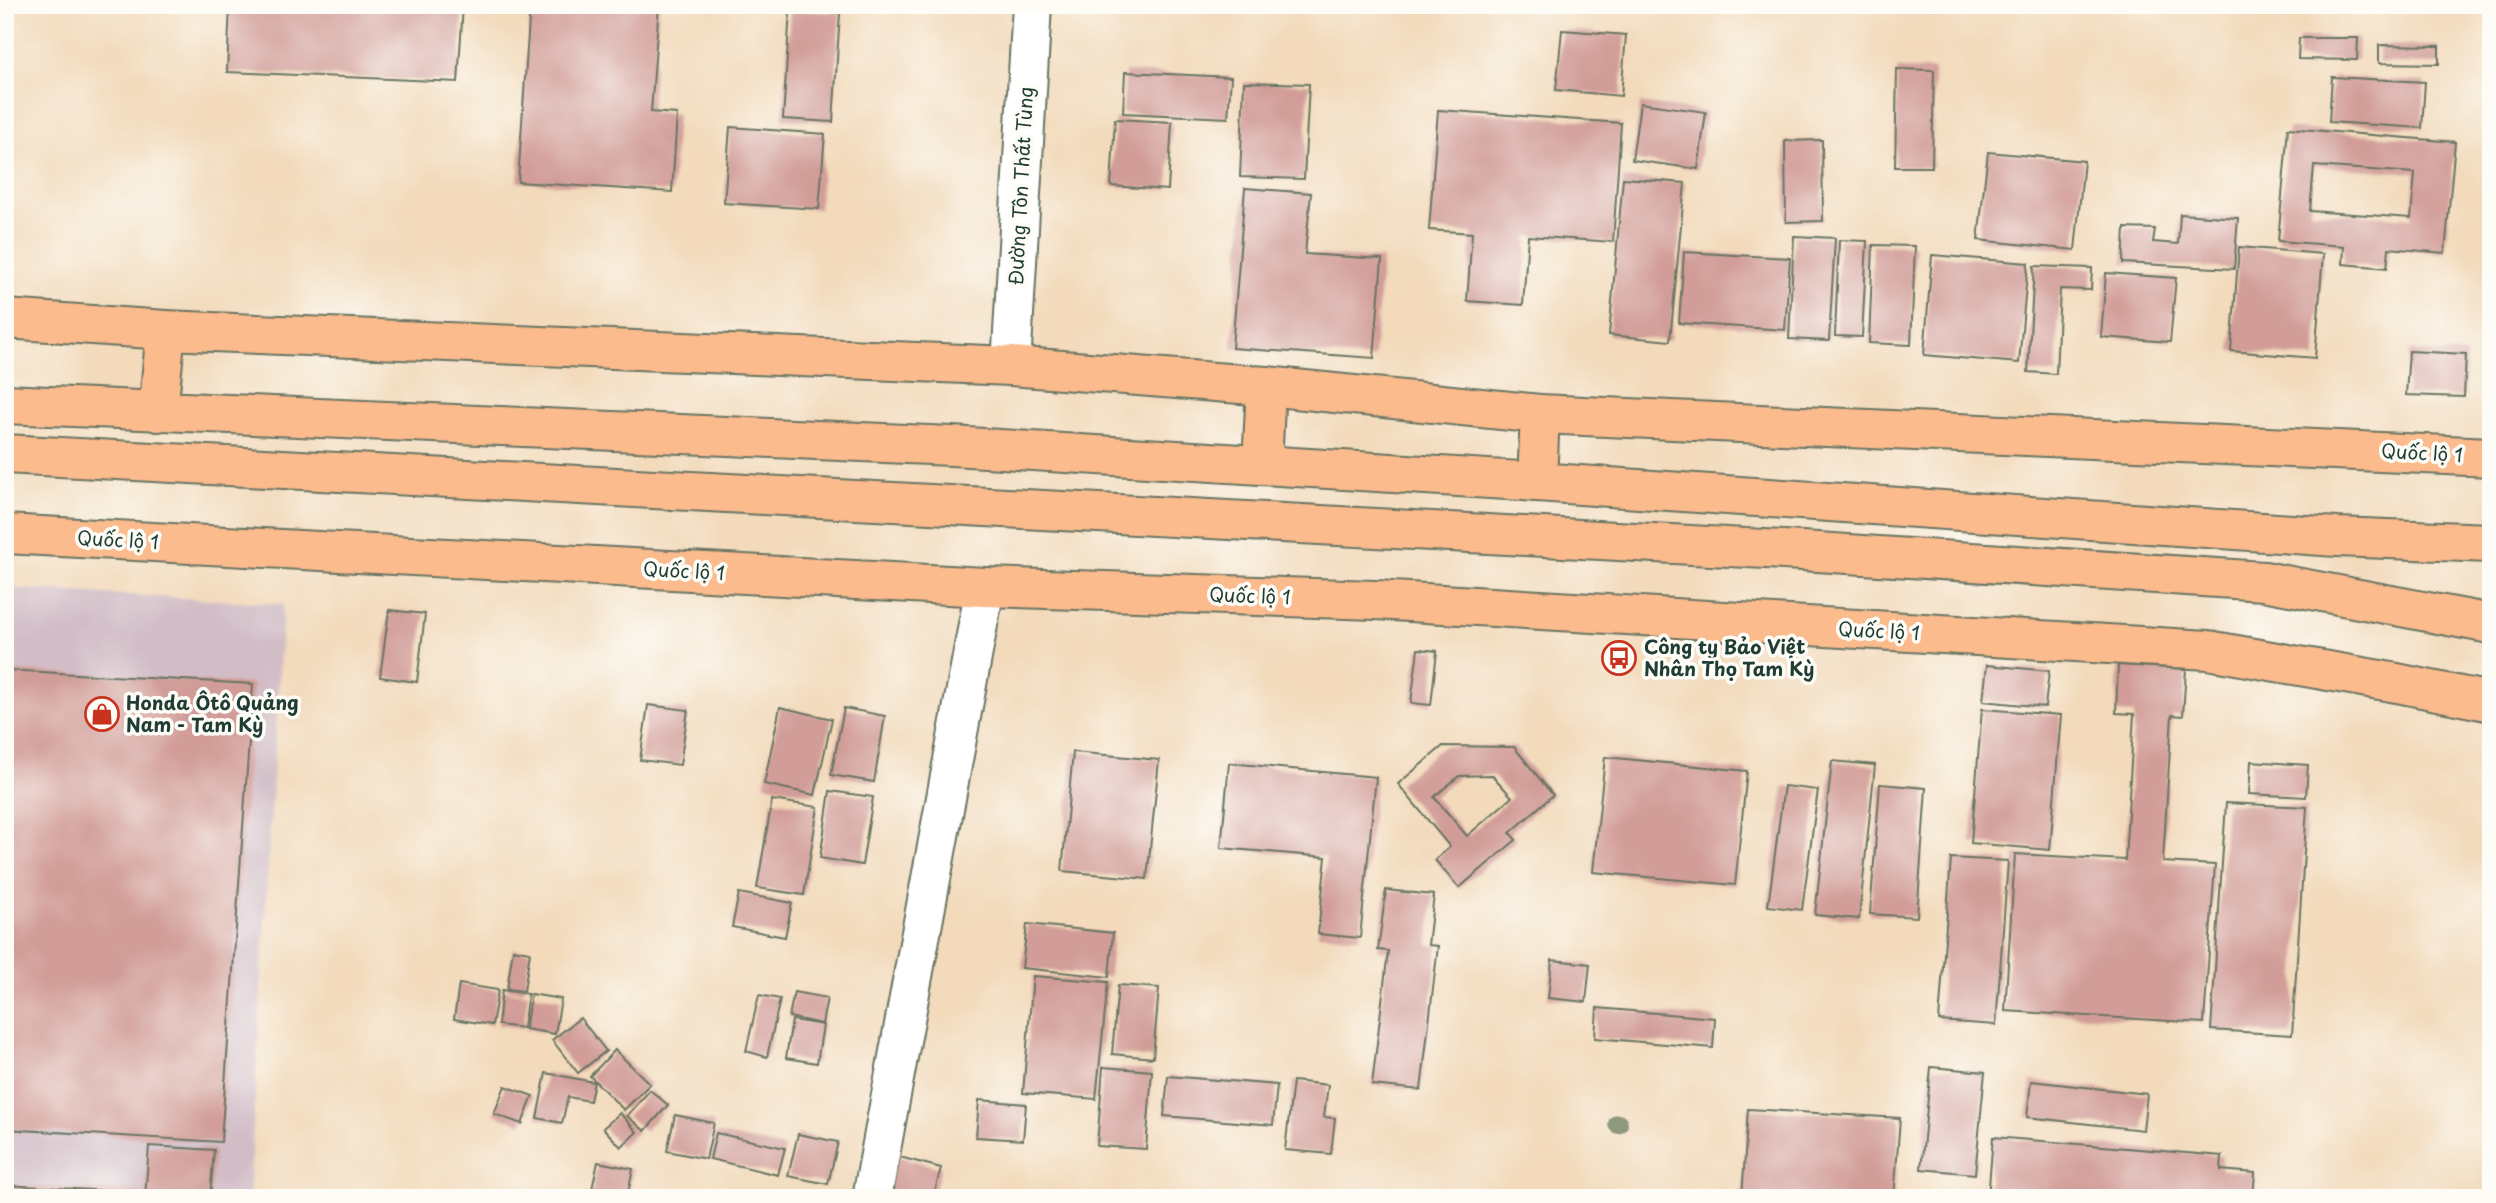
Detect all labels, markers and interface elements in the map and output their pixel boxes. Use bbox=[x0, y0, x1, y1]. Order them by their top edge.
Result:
street label: Đường Tôn Thất Tùng bbox=[1001, 86, 1039, 286]
street label: Quốc lộ 1 bbox=[2381, 436, 2464, 468]
street label: Quốc lộ 1 bbox=[77, 523, 160, 555]
street label: Quốc lộ 1 bbox=[643, 554, 726, 586]
street label: Quốc lộ 1 bbox=[1209, 580, 1291, 610]
street label: Quốc lộ 1 bbox=[1838, 614, 1921, 646]
place label: Công ty Bảo Việt Nhân Thọ Tam Kỳ bbox=[1644, 632, 1814, 682]
bus stop icon: Công ty Bảo Việt Nhân Thọ Tam Kỳ bbox=[1600, 639, 1638, 677]
place label: Honda Ôtô Quảng Nam - Tam Kỳ bbox=[126, 688, 299, 738]
shop icon: Honda Ôtô Quảng Nam - Tam Kỳ bbox=[83, 695, 121, 733]

